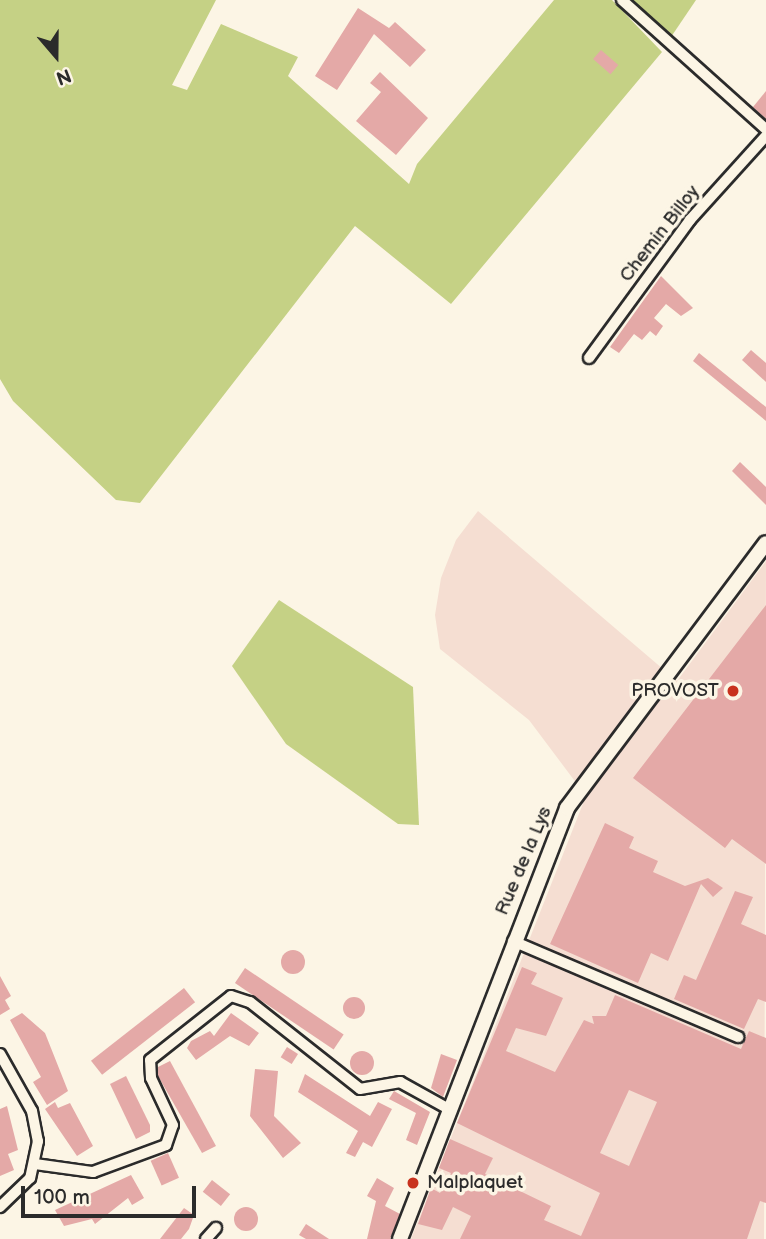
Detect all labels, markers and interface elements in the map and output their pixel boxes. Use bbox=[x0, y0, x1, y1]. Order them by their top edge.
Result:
north arrow bbox=[21, 21, 91, 91]
text: N bbox=[53, 63, 74, 89]
street label: Chemin Billoy bbox=[615, 181, 705, 287]
place label: PROVOST bbox=[631, 680, 719, 702]
marker: PROVOST bbox=[725, 683, 741, 699]
street label: Rue de la Lys bbox=[491, 803, 557, 919]
scale bar bbox=[24, 1172, 200, 1216]
place label: Malplaquet bbox=[427, 1172, 523, 1194]
marker: Malplaquet bbox=[405, 1175, 421, 1191]
text: 100 m bbox=[34, 1185, 90, 1210]

